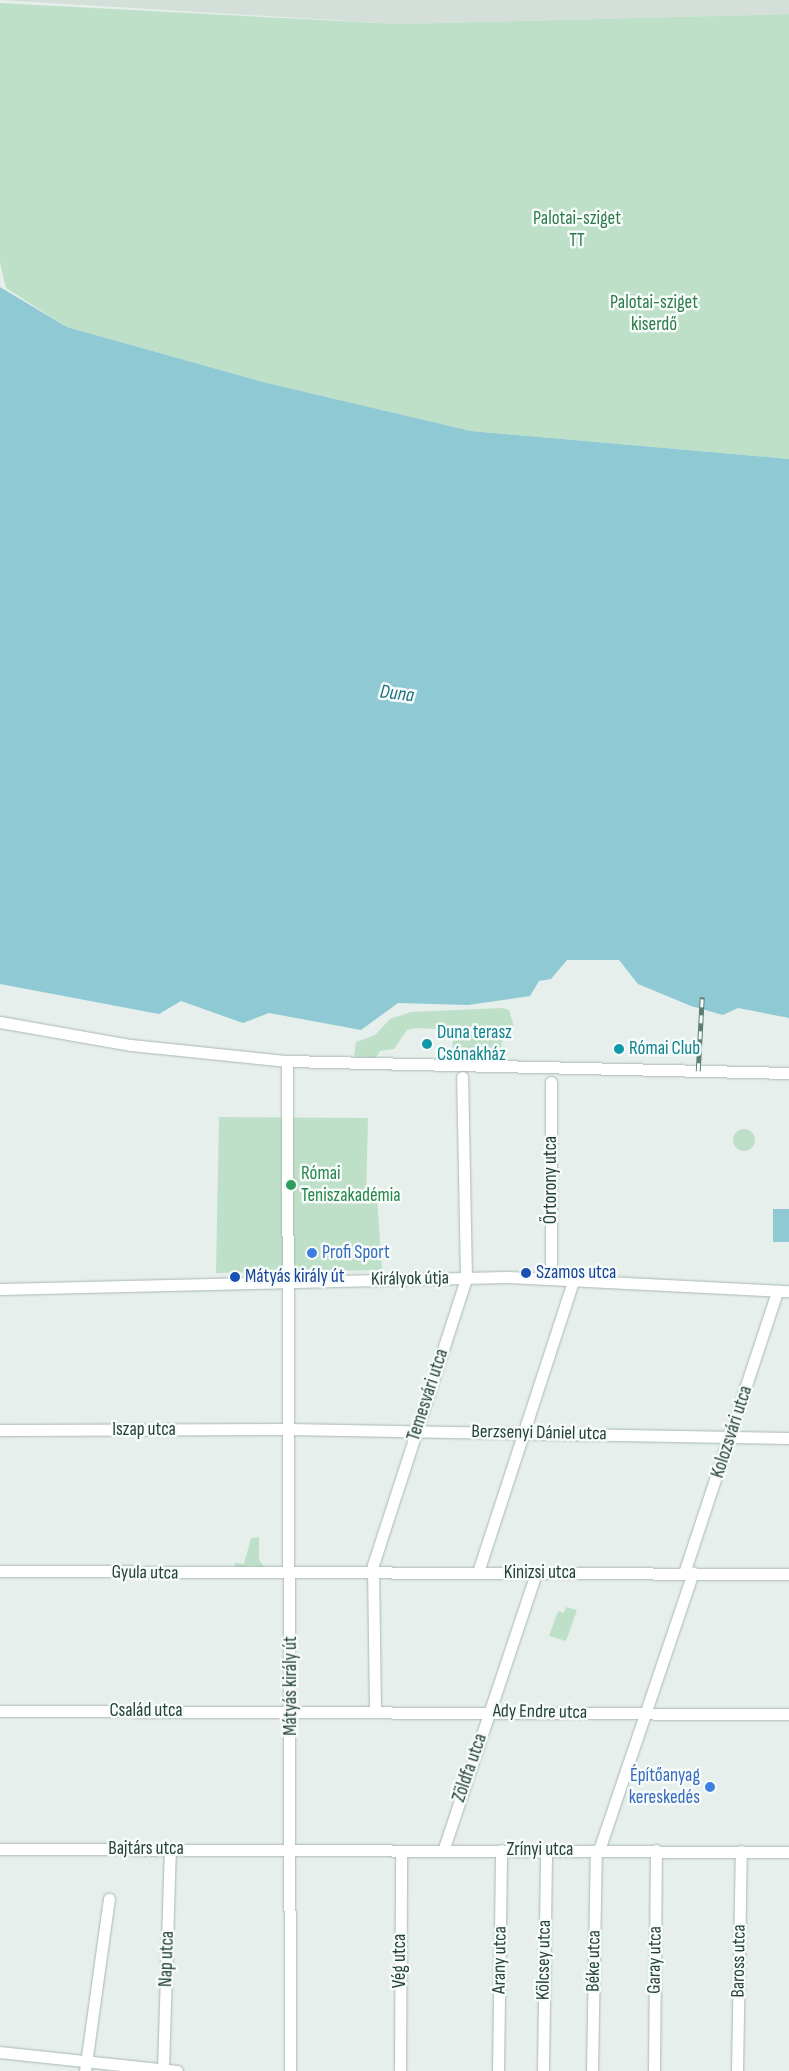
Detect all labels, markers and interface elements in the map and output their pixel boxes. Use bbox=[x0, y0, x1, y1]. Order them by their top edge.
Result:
park label: Palotai-sziget TT bbox=[533, 208, 621, 252]
park label: Palotai-sziget kiserdő bbox=[610, 292, 698, 336]
water label: Duna bbox=[379, 680, 415, 708]
place label: Duna terasz Csónakház bbox=[437, 1022, 512, 1066]
marker: Duna terasz Csónakház bbox=[421, 1038, 433, 1050]
place label: Római Club bbox=[629, 1038, 700, 1060]
marker: Római Club bbox=[613, 1043, 625, 1055]
street label: Őrtorony utca bbox=[540, 1136, 562, 1224]
place label: Római Teniszakadémia bbox=[301, 1163, 401, 1207]
marker: Római Teniszakadémia bbox=[285, 1179, 297, 1191]
place label: Profi Sport bbox=[322, 1242, 390, 1264]
marker: Profi Sport bbox=[306, 1247, 318, 1259]
place label: Szamos utca bbox=[536, 1262, 616, 1284]
place label: Mátyás király út bbox=[245, 1266, 345, 1288]
street label: Királyok útja bbox=[371, 1267, 449, 1291]
marker: Szamos utca bbox=[520, 1267, 532, 1279]
marker: Mátyás király út bbox=[229, 1271, 241, 1283]
street label: Temesvári utca bbox=[402, 1346, 454, 1444]
street label: Kolozsvári utca bbox=[706, 1383, 758, 1481]
street label: Iszap utca bbox=[112, 1419, 176, 1441]
street label: Berzsenyi Dániel utca bbox=[471, 1420, 607, 1446]
street label: Gyula utca bbox=[111, 1561, 179, 1585]
street label: Kinizsi utca bbox=[504, 1562, 576, 1584]
street label: Mátyás király út bbox=[280, 1636, 302, 1736]
street label: Család utca bbox=[109, 1700, 183, 1722]
street label: Ady Endre utca bbox=[493, 1700, 587, 1724]
street label: Zöldfa utca bbox=[448, 1731, 492, 1805]
place label: Építőanyag kereskedés bbox=[629, 1765, 700, 1809]
marker: Építőanyag kereskedés bbox=[704, 1781, 716, 1793]
street label: Bajtárs utca bbox=[108, 1838, 184, 1860]
street label: Zrínyi utca bbox=[507, 1839, 573, 1861]
street label: Kölcsey utca bbox=[532, 1920, 556, 2000]
street label: Baross utca bbox=[727, 1924, 751, 1998]
street label: Arany utca bbox=[488, 1926, 512, 1994]
street label: Garay utca bbox=[643, 1926, 667, 1994]
street label: Béke utca bbox=[582, 1930, 606, 1992]
street label: Nap utca bbox=[155, 1931, 179, 1987]
street label: Vég utca bbox=[389, 1934, 411, 1988]

